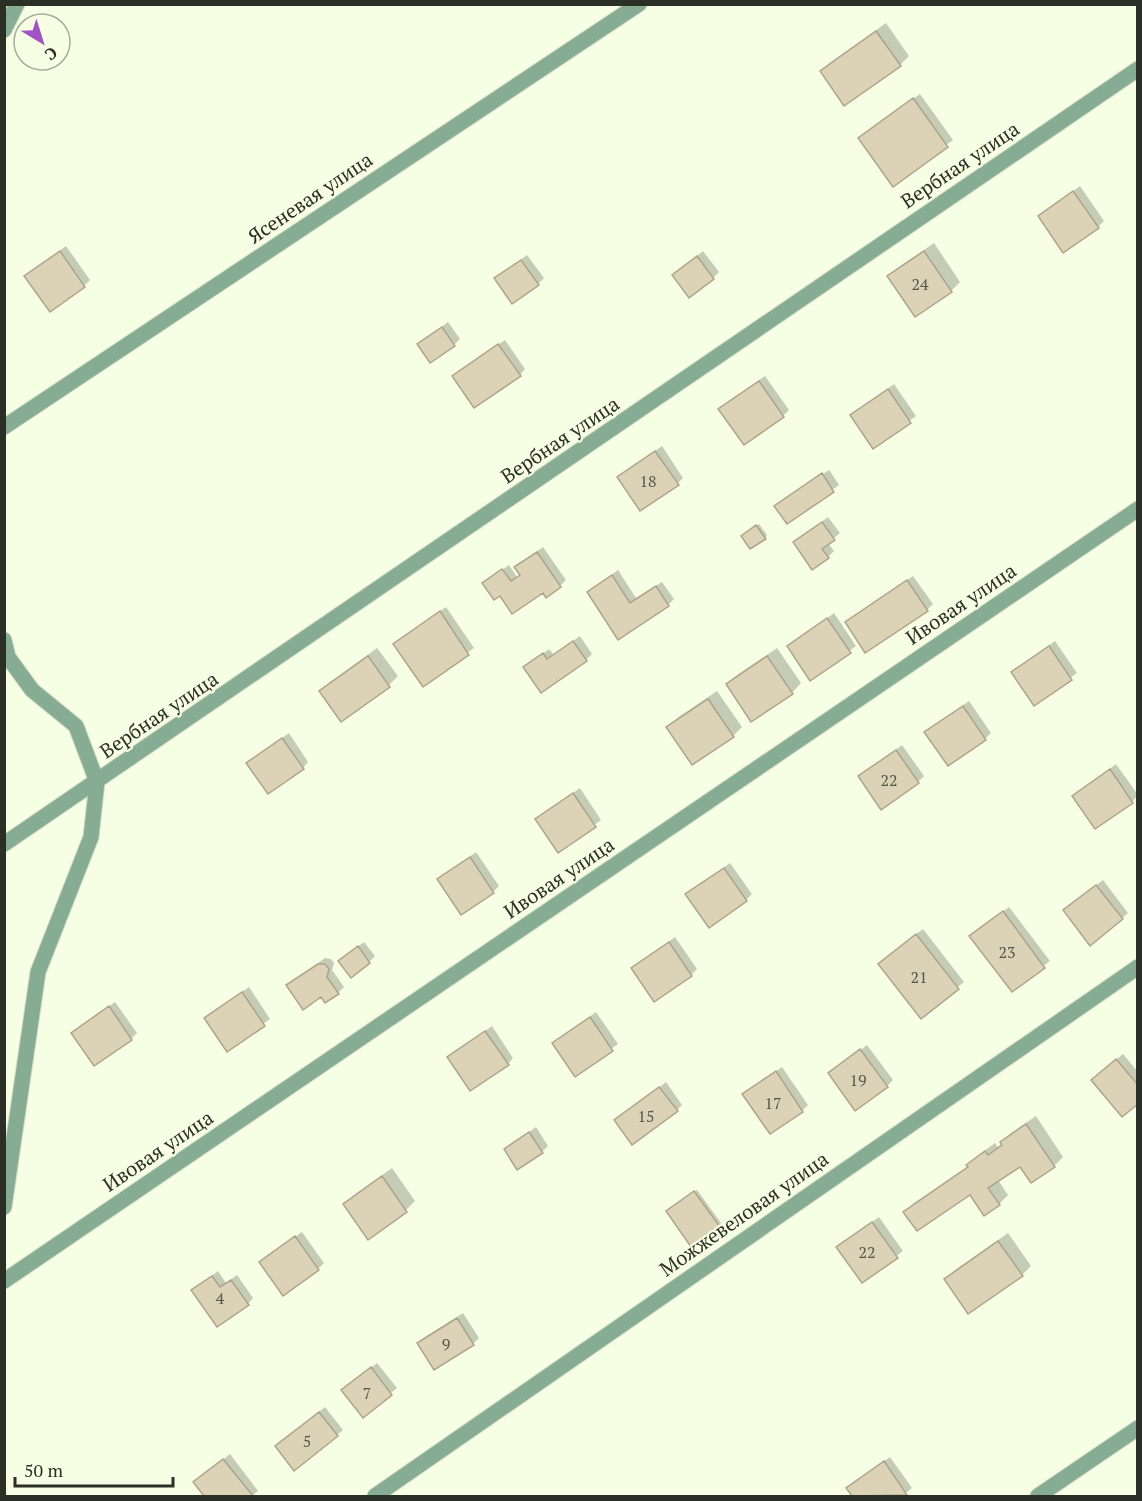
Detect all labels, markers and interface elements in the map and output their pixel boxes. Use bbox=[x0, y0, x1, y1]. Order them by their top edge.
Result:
north arrow bbox=[12, 12, 72, 72]
text: С bbox=[40, 42, 62, 66]
street label: Вербная улица bbox=[895, 115, 1024, 214]
street label: Ясеневая улица bbox=[242, 146, 377, 249]
house number: 24 bbox=[911, 273, 929, 295]
street label: Вербная улица bbox=[495, 390, 624, 489]
house number: 18 bbox=[639, 470, 657, 492]
street label: Ивовая улица bbox=[900, 557, 1021, 650]
street label: Вербная улица bbox=[94, 665, 223, 764]
house number: 22 bbox=[880, 769, 898, 791]
street label: Ивовая улица bbox=[498, 831, 619, 924]
house number: 23 bbox=[998, 941, 1016, 963]
house number: 21 bbox=[910, 966, 928, 988]
house number: 19 bbox=[849, 1069, 867, 1091]
house number: 17 bbox=[764, 1092, 782, 1114]
street label: Ивовая улица bbox=[97, 1104, 218, 1197]
house number: 15 bbox=[637, 1105, 655, 1127]
street label: Можжевеловая улица bbox=[654, 1145, 833, 1282]
house number: 22 bbox=[858, 1241, 876, 1263]
house number: 4 bbox=[216, 1287, 225, 1309]
house number: 9 bbox=[442, 1333, 450, 1355]
house number: 7 bbox=[363, 1382, 371, 1404]
house number: 5 bbox=[303, 1430, 311, 1452]
scale bar bbox=[15, 1450, 172, 1488]
text: 50 m bbox=[24, 1458, 64, 1482]

